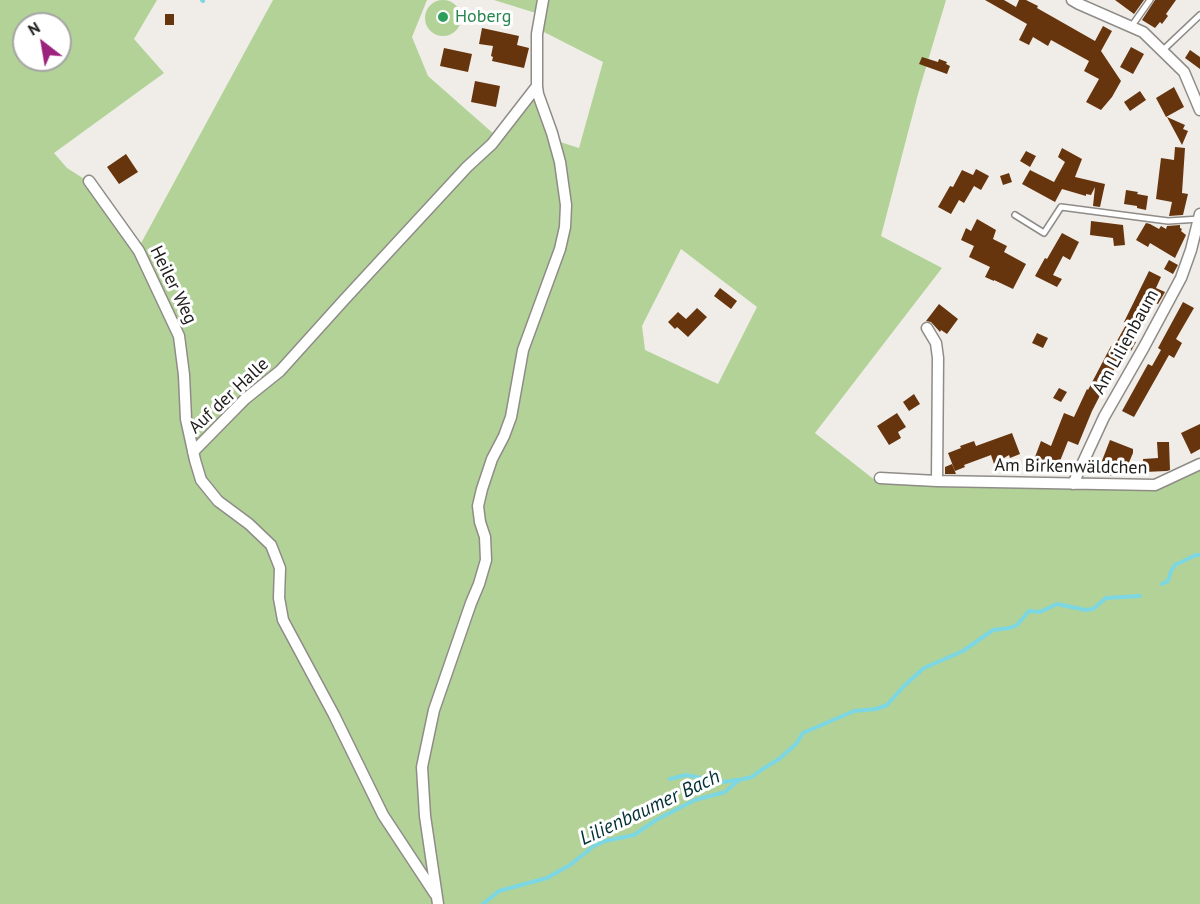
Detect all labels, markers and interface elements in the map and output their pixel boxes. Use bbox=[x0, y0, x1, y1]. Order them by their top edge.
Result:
place label: Hoberg bbox=[455, 6, 511, 28]
marker: Hoberg bbox=[436, 10, 450, 24]
north arrow bbox=[12, 12, 72, 72]
text: N bbox=[24, 17, 43, 40]
street label: Heiler Weg bbox=[145, 242, 201, 328]
street label: Am Lilienbaum bbox=[1088, 286, 1164, 398]
street label: Auf der Halle bbox=[185, 354, 273, 438]
street label: Am Birkenwäldchen bbox=[994, 455, 1148, 479]
water label: Lilienbaumer Bach bbox=[576, 765, 724, 851]

